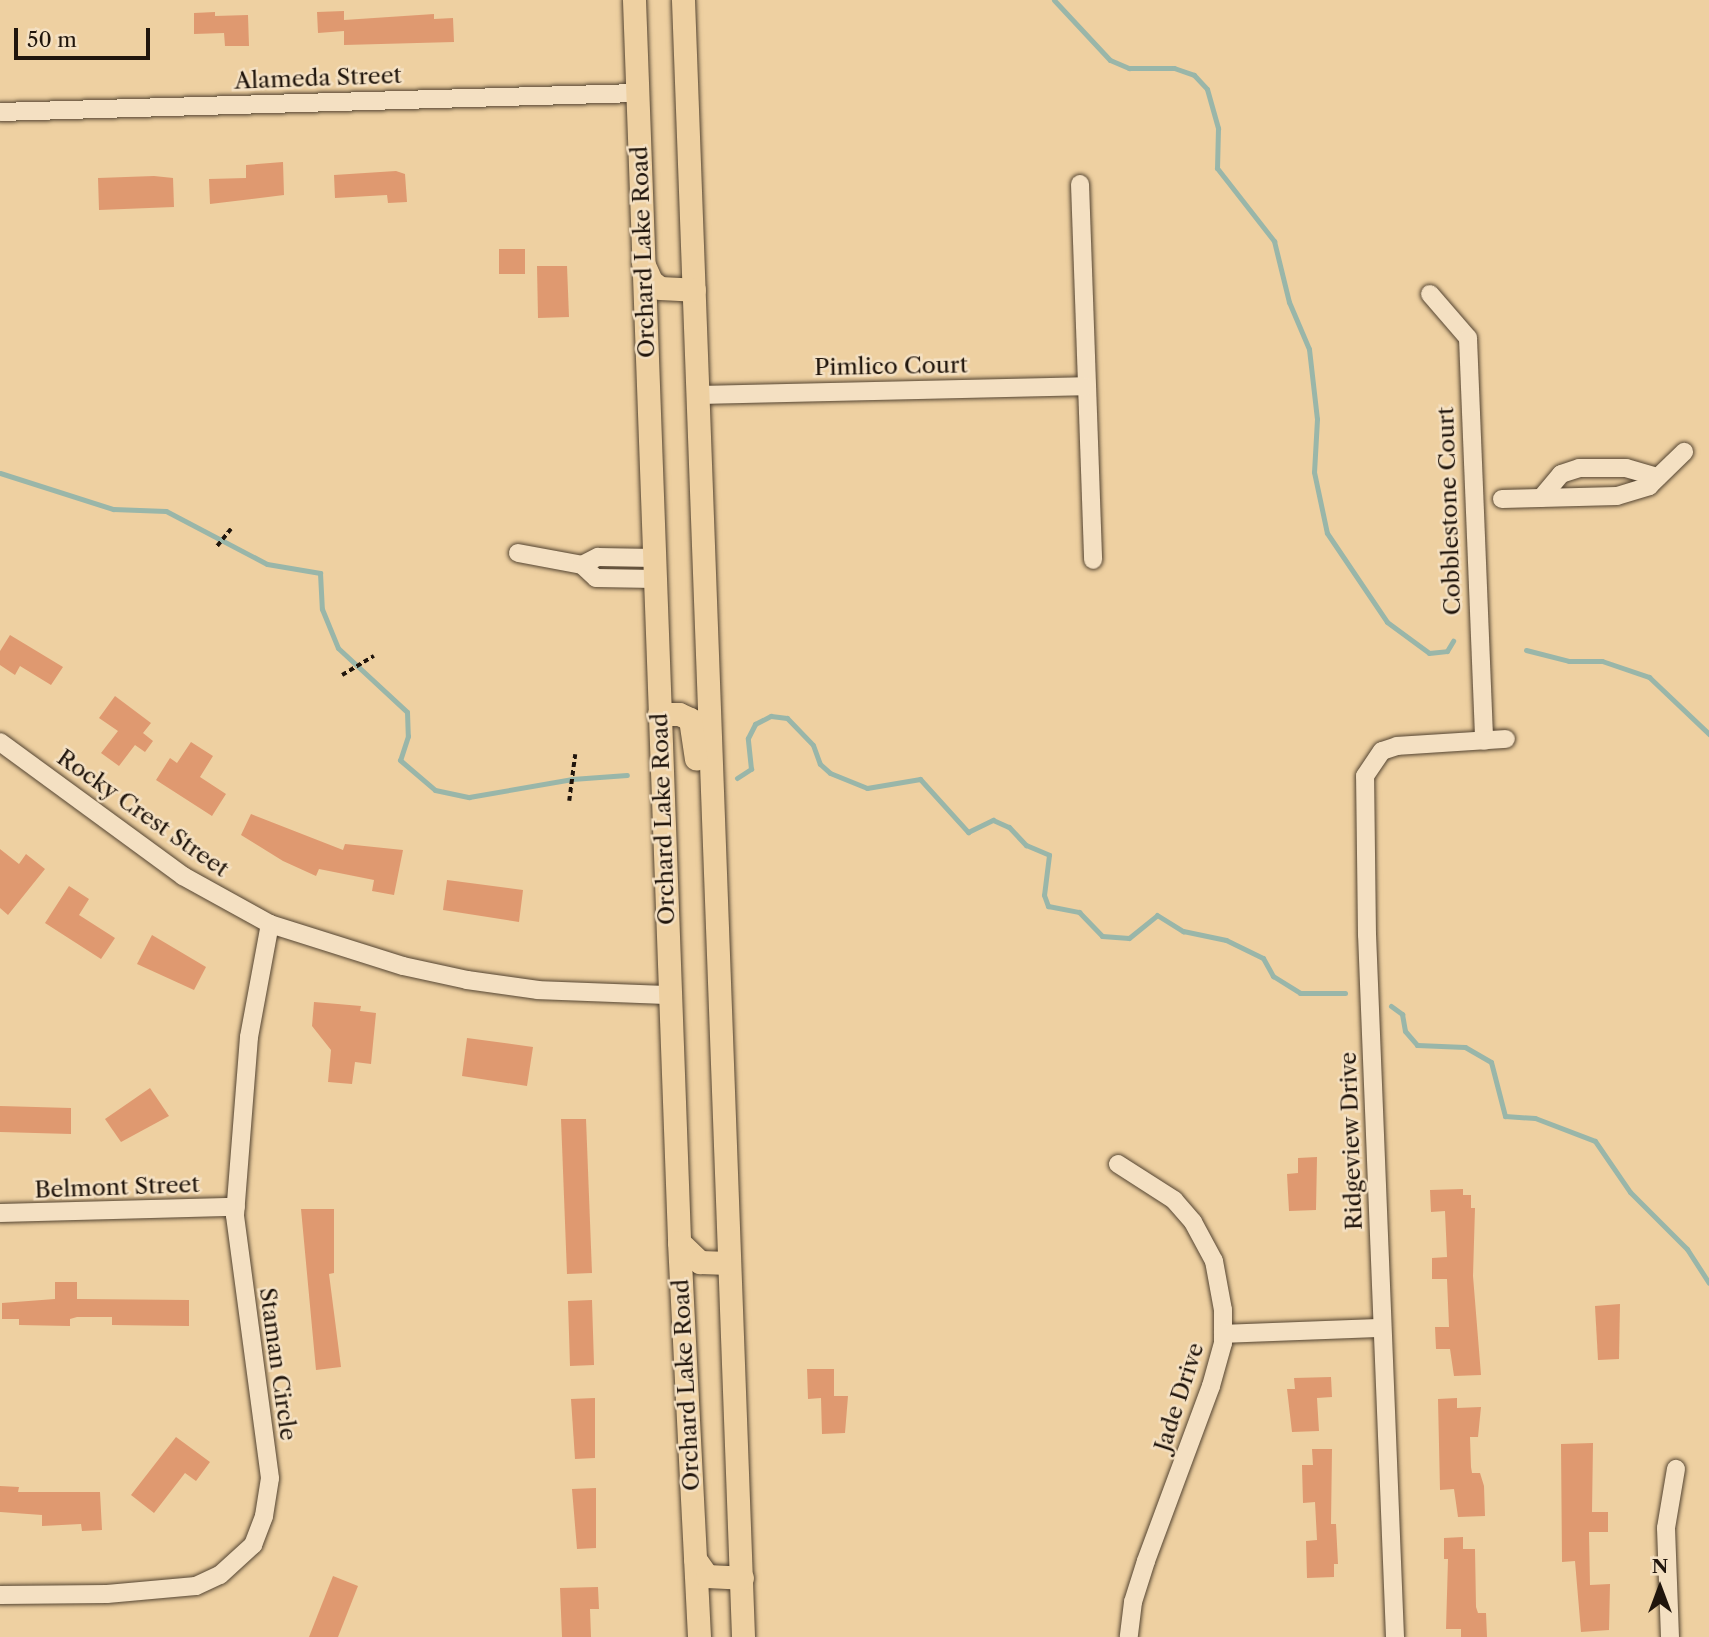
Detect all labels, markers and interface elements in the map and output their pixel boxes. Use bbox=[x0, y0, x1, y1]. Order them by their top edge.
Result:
scale bar bbox=[18, 14, 154, 58]
text: 50 m bbox=[27, 27, 77, 52]
street label: Alameda Street bbox=[234, 61, 402, 95]
street label: Orchard Lake Road bbox=[626, 146, 660, 358]
street label: Pimlico Court bbox=[814, 351, 968, 381]
street label: Cobblestone Court bbox=[1432, 406, 1466, 616]
street label: Orchard Lake Road bbox=[646, 713, 680, 925]
street label: Rocky Crest Street bbox=[52, 743, 234, 883]
street label: Ridgeview Drive bbox=[1334, 1051, 1368, 1231]
street label: Belmont Street bbox=[34, 1170, 200, 1204]
street label: Orchard Lake Road bbox=[667, 1278, 705, 1492]
street label: Staman Circle bbox=[254, 1286, 302, 1442]
street label: Jade Drive bbox=[1148, 1339, 1210, 1455]
north arrow bbox=[1625, 1553, 1695, 1623]
text: N bbox=[1652, 1555, 1668, 1578]

